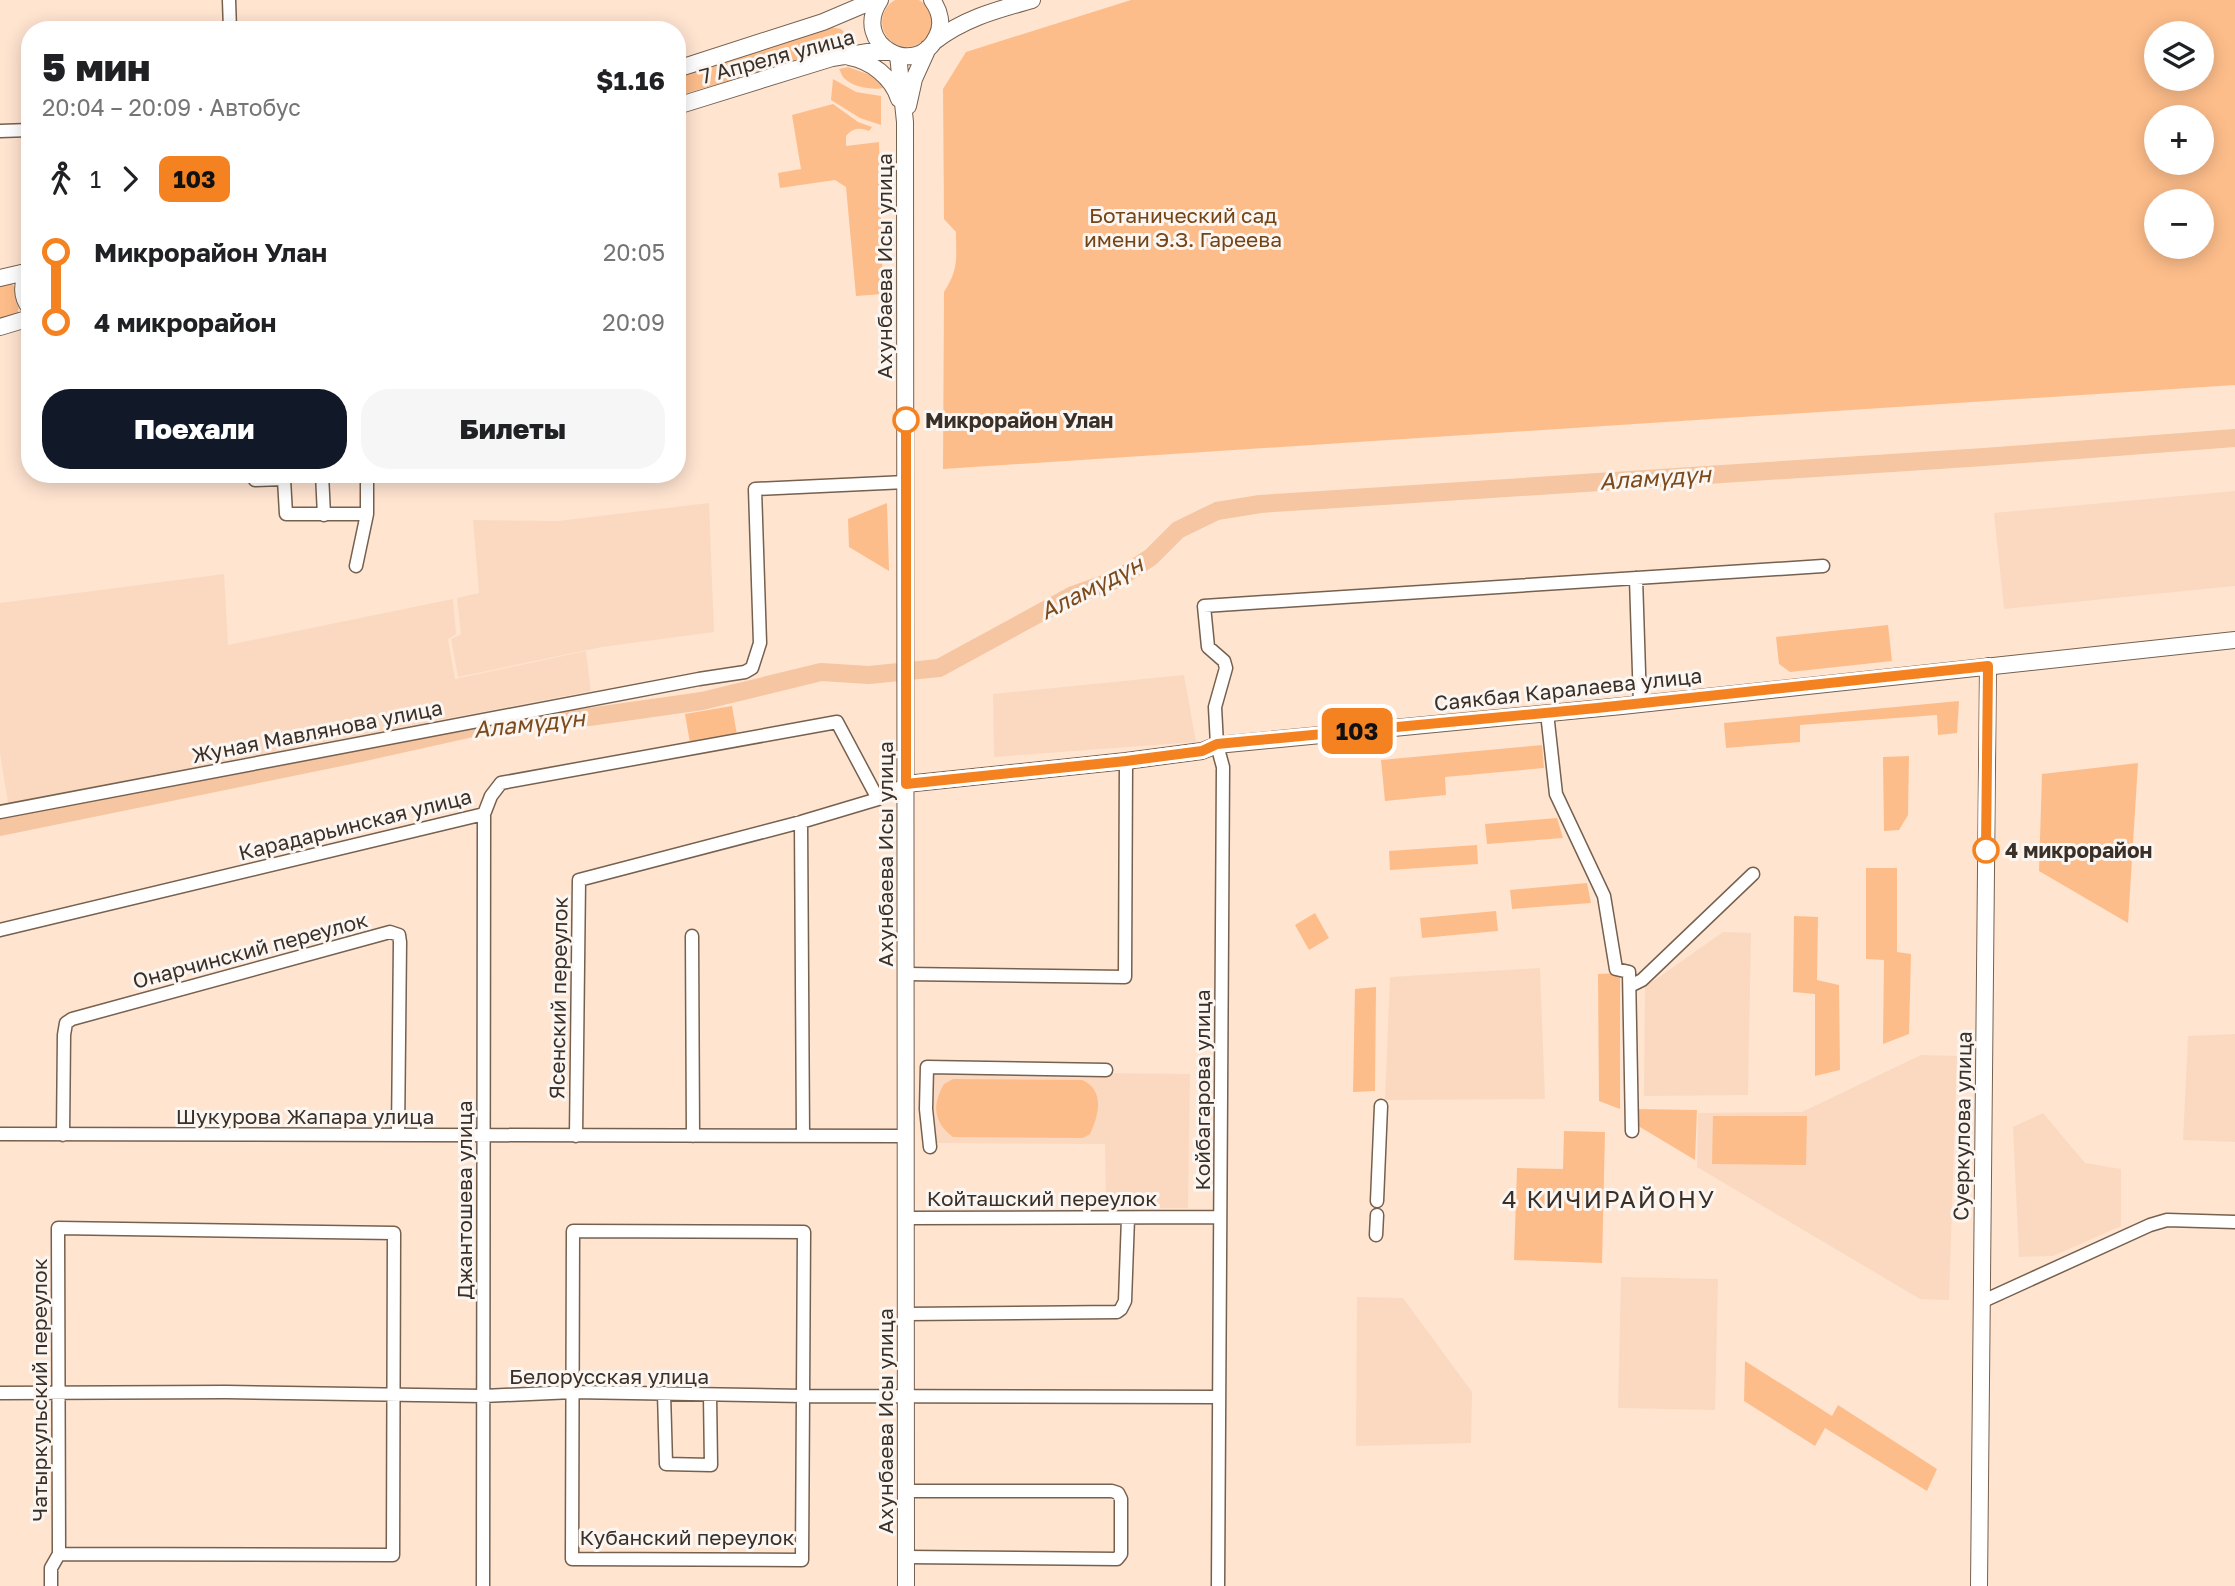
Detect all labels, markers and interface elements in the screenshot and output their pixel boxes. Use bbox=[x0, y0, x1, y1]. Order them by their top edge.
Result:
map controls bbox=[2144, 21, 2214, 259]
button: layers bbox=[2144, 21, 2214, 91]
street label: 7 Апреля улица bbox=[697, 23, 857, 89]
text: 5 мин bbox=[42, 44, 151, 89]
text: $1.16 bbox=[596, 65, 665, 96]
text: 20:04 – 20:09 · Автобус bbox=[42, 93, 301, 121]
button: + bbox=[2144, 105, 2214, 175]
street label: Ахунбаева Исы улица bbox=[871, 153, 897, 379]
icon: walk bbox=[42, 160, 80, 198]
icon: forward bbox=[111, 160, 149, 198]
text: 103 bbox=[173, 164, 216, 193]
text: 1 bbox=[90, 165, 101, 193]
button: − bbox=[2144, 189, 2214, 259]
park label: Ботанический сад имени Э.З. Гареева bbox=[1084, 202, 1282, 252]
text: Микрорайон Улан bbox=[94, 237, 327, 268]
text: 20:05 bbox=[603, 238, 665, 266]
text: 4 микрорайон bbox=[94, 307, 276, 338]
text: 20:09 bbox=[602, 308, 665, 336]
button: Поехали bbox=[42, 389, 347, 469]
button: Билеты bbox=[361, 389, 665, 469]
marker: Микрорайон Улан bbox=[893, 407, 919, 433]
place label: Микрорайон Улан bbox=[925, 407, 1113, 433]
water label: Аламүдүн bbox=[1598, 459, 1714, 496]
water label: Аламүдүн bbox=[1035, 548, 1149, 626]
street label: Саякбая Каралаева улица bbox=[1433, 662, 1703, 716]
street label: Жуная Мавлянова улица bbox=[189, 694, 445, 768]
water label: Аламүдүн bbox=[472, 703, 588, 744]
line badge: 103 bbox=[1317, 708, 1397, 754]
text: 103 bbox=[1336, 716, 1378, 745]
street label: Ахунбаева Исы улица bbox=[872, 741, 898, 967]
street label: Карадарьинская улица bbox=[236, 782, 474, 866]
marker: 4 микрорайон bbox=[1973, 837, 1999, 863]
place label: 4 микрорайон bbox=[2005, 837, 2152, 863]
street label: Ясенский переулок bbox=[543, 896, 573, 1100]
street label: Онарчинский переулок bbox=[129, 906, 371, 994]
street label: Койбагарова улица bbox=[1189, 989, 1215, 1191]
street label: Суеркулова улица bbox=[1947, 1031, 1977, 1221]
street label: Джантошева улица bbox=[451, 1100, 477, 1300]
street label: Шукурова Жапара улица bbox=[176, 1103, 434, 1129]
district label: 4 КИЧИРАЙОНУ bbox=[1502, 1184, 1716, 1213]
street label: Койташский переулок bbox=[927, 1185, 1157, 1211]
street label: Чатыркульский переулок bbox=[26, 1258, 52, 1522]
street label: Ахунбаева Исы улица bbox=[872, 1308, 898, 1534]
street label: Белорусская улица bbox=[509, 1363, 709, 1389]
street label: Кубанский переулок bbox=[580, 1524, 794, 1550]

